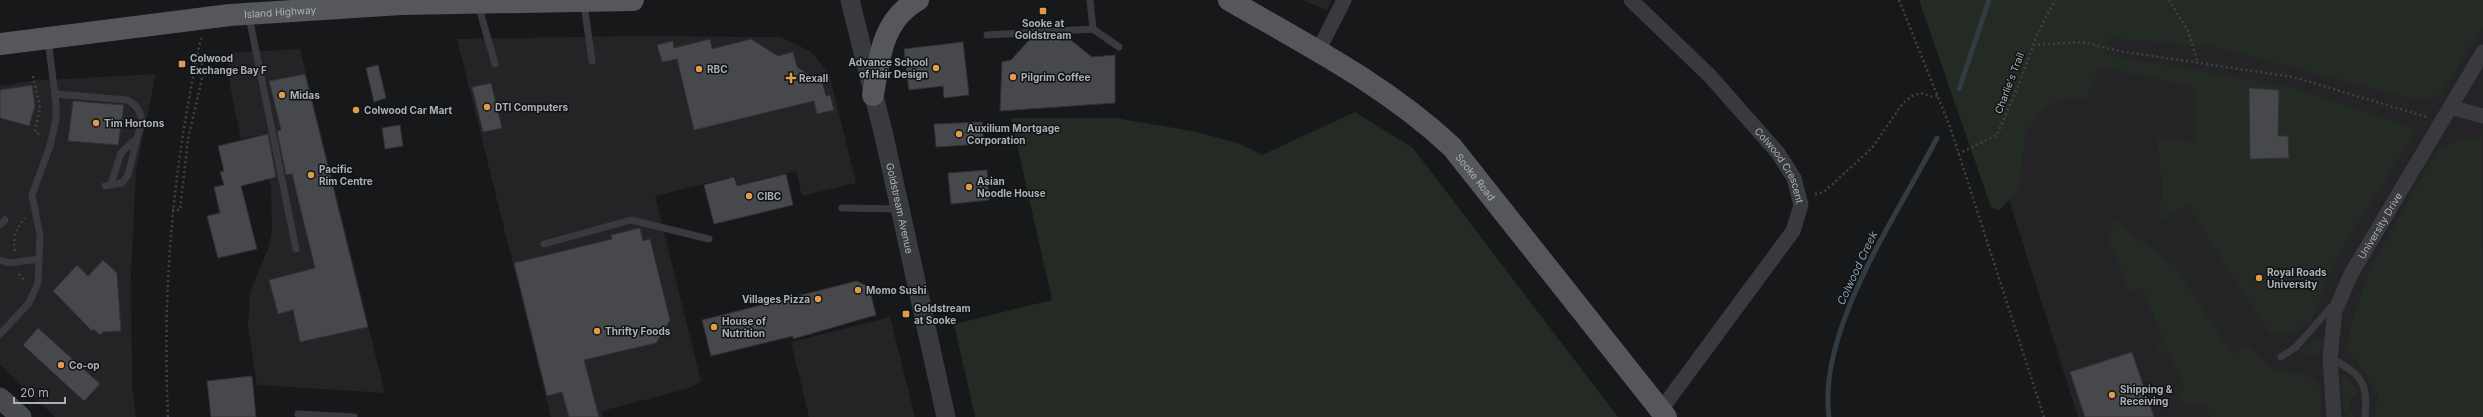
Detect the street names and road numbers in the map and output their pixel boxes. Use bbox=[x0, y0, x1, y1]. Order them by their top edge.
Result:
street label: Island Highway bbox=[244, 3, 317, 20]
street label: Charlie's Trail bbox=[1992, 51, 2026, 115]
street label: Colwood Crescent bbox=[1752, 125, 1806, 205]
street label: Sooke Road bbox=[1454, 151, 1498, 203]
street label: Goldstream Avenue bbox=[884, 162, 916, 255]
street label: University Drive bbox=[2355, 190, 2404, 261]

